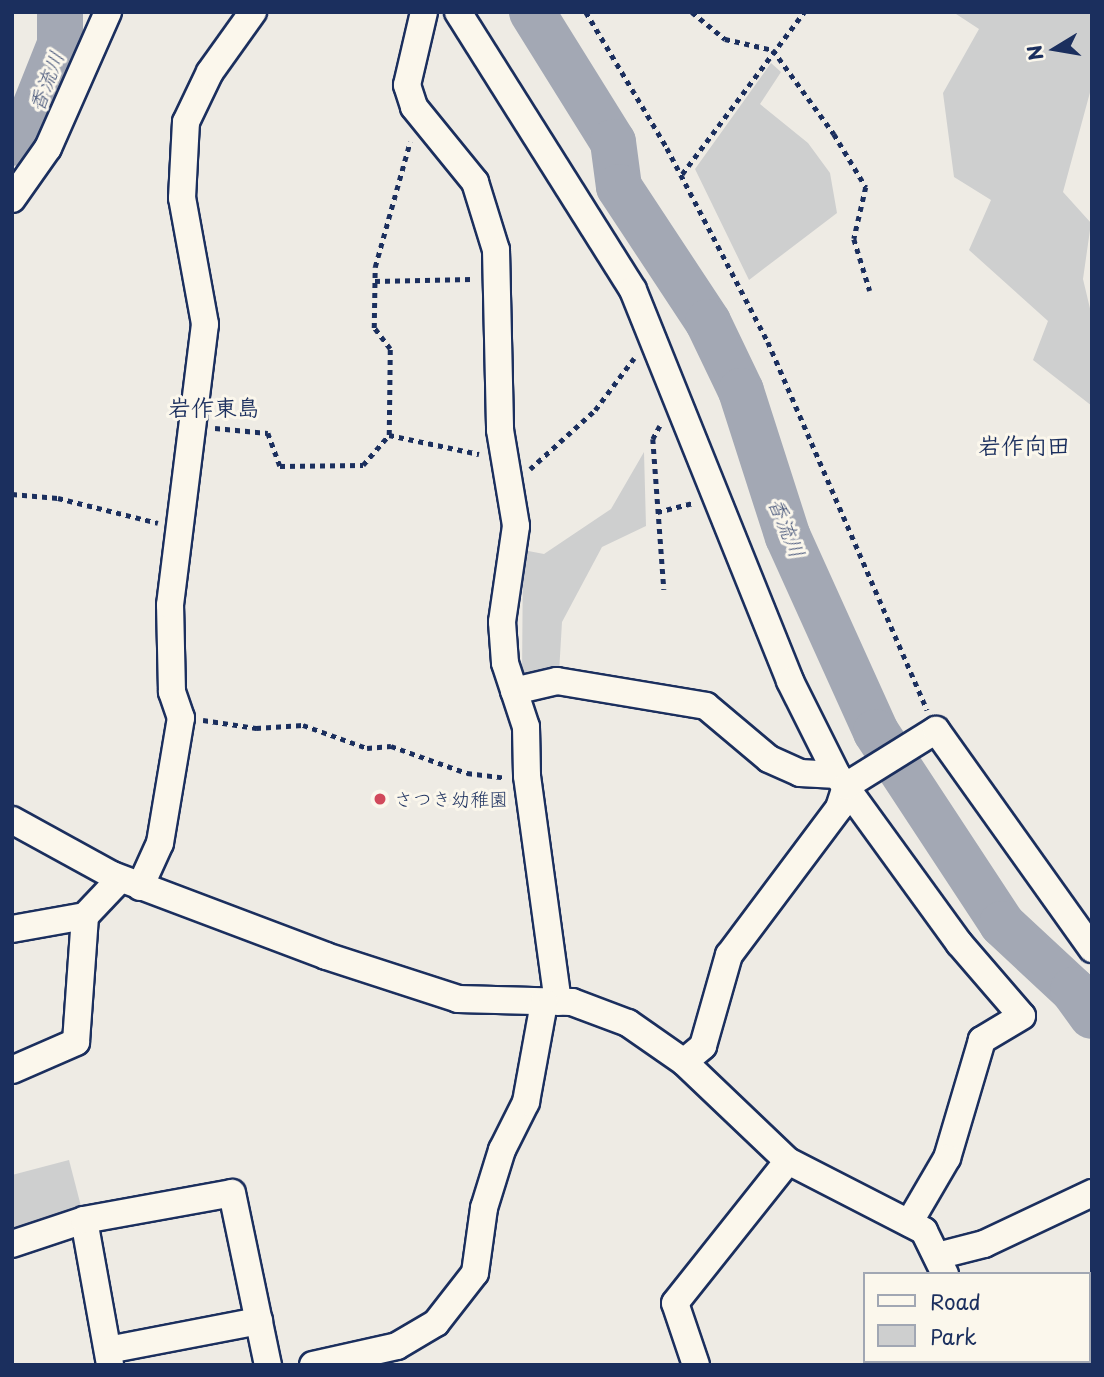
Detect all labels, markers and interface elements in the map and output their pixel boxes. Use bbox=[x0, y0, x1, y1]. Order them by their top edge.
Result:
north arrow bbox=[1020, 14, 1090, 84]
text: N bbox=[1019, 43, 1050, 63]
water label: 香流川 bbox=[22, 47, 68, 115]
district label: 岩作東島 bbox=[168, 393, 260, 421]
district label: 岩作向田 bbox=[978, 431, 1070, 459]
water label: 香流川 bbox=[765, 493, 811, 561]
place label: さつき幼稚園 bbox=[394, 788, 508, 810]
marker: さつき幼稚園 bbox=[372, 791, 388, 807]
legend bbox=[862, 1272, 1090, 1363]
text: Road bbox=[930, 1285, 981, 1317]
text: Park bbox=[930, 1320, 977, 1352]

